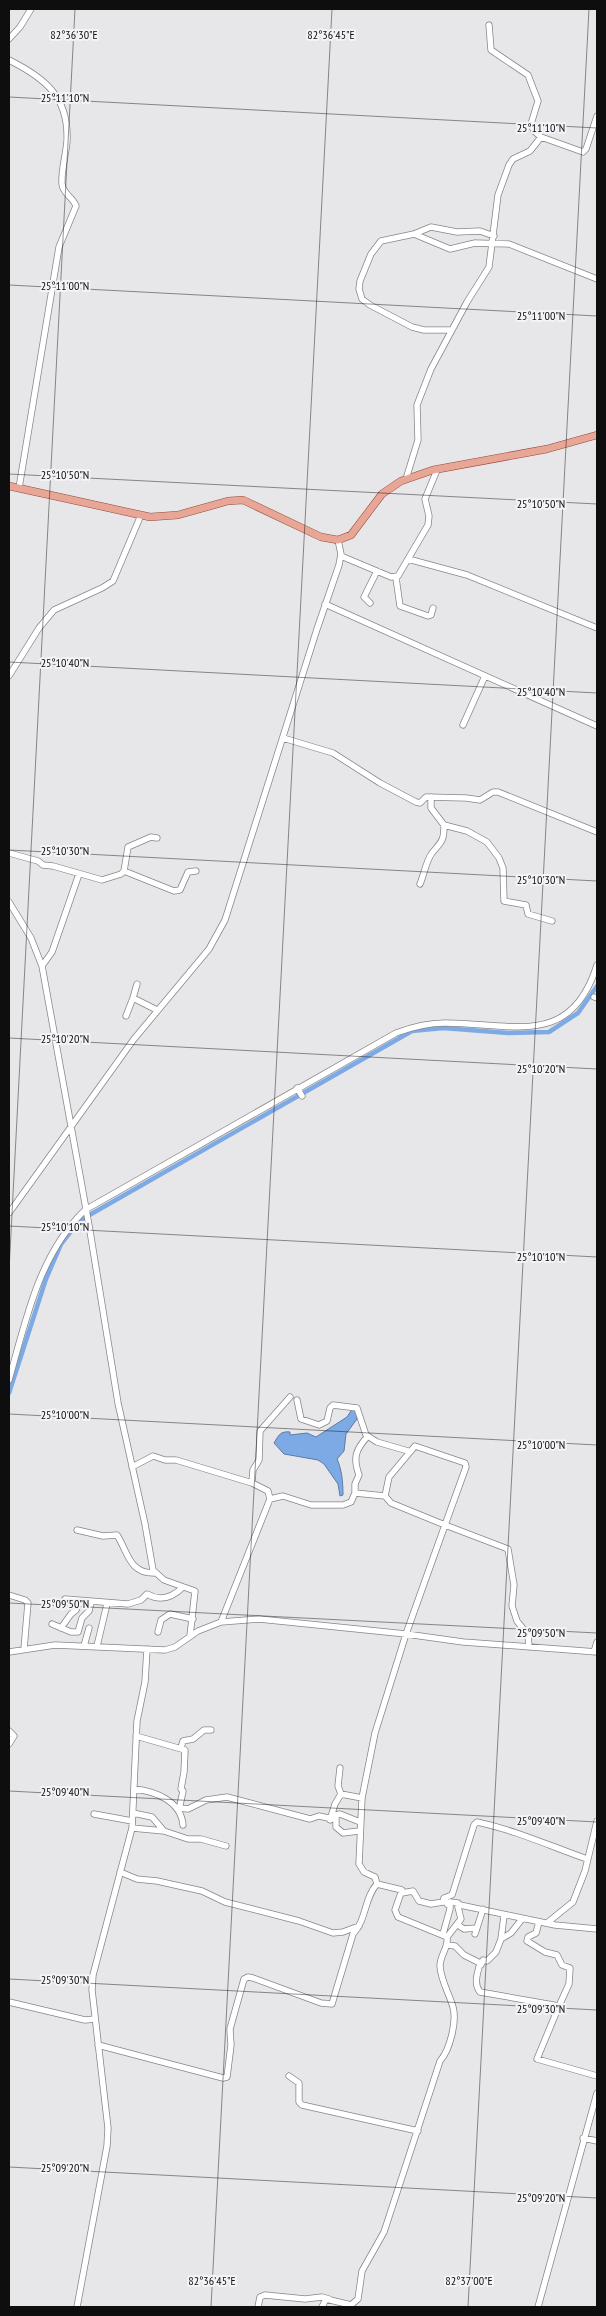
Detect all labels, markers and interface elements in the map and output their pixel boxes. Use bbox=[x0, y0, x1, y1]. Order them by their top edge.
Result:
text: 82°36'30"E bbox=[50, 27, 98, 42]
text: 82°36'45"E bbox=[307, 27, 355, 42]
text: 25°11'10"N bbox=[41, 90, 89, 105]
text: 25°11'10"N bbox=[517, 120, 565, 135]
text: 25°11'00"N bbox=[41, 278, 89, 293]
text: 25°11'00"N bbox=[517, 308, 565, 323]
text: 25°10'50"N bbox=[41, 467, 89, 482]
text: 25°10'50"N bbox=[517, 496, 565, 511]
text: 25°10'40"N bbox=[41, 655, 89, 670]
text: 25°10'40"N bbox=[517, 684, 565, 699]
text: 25°10'30"N bbox=[41, 843, 89, 858]
text: 25°10'30"N bbox=[517, 872, 565, 887]
text: 25°10'20"N bbox=[41, 1031, 89, 1046]
text: 25°10'20"N bbox=[517, 1061, 565, 1076]
text: 25°10'10"N bbox=[41, 1219, 89, 1234]
text: 25°10'10"N bbox=[517, 1249, 565, 1264]
text: 25°10'00"N bbox=[41, 1407, 89, 1422]
text: 25°10'00"N bbox=[517, 1437, 565, 1452]
text: 25°09'50"N bbox=[41, 1596, 89, 1611]
text: 25°09'50"N bbox=[517, 1625, 565, 1640]
text: 25°09'40"N bbox=[41, 1784, 89, 1799]
text: 25°09'40"N bbox=[517, 1813, 565, 1828]
text: 25°09'30"N bbox=[41, 1972, 89, 1987]
text: 25°09'30"N bbox=[517, 2001, 565, 2016]
text: 25°09'20"N bbox=[41, 2160, 89, 2175]
text: 25°09'20"N bbox=[517, 2190, 565, 2205]
text: 82°36'45"E bbox=[188, 2273, 236, 2288]
text: 82°37'00"E bbox=[445, 2273, 493, 2288]

